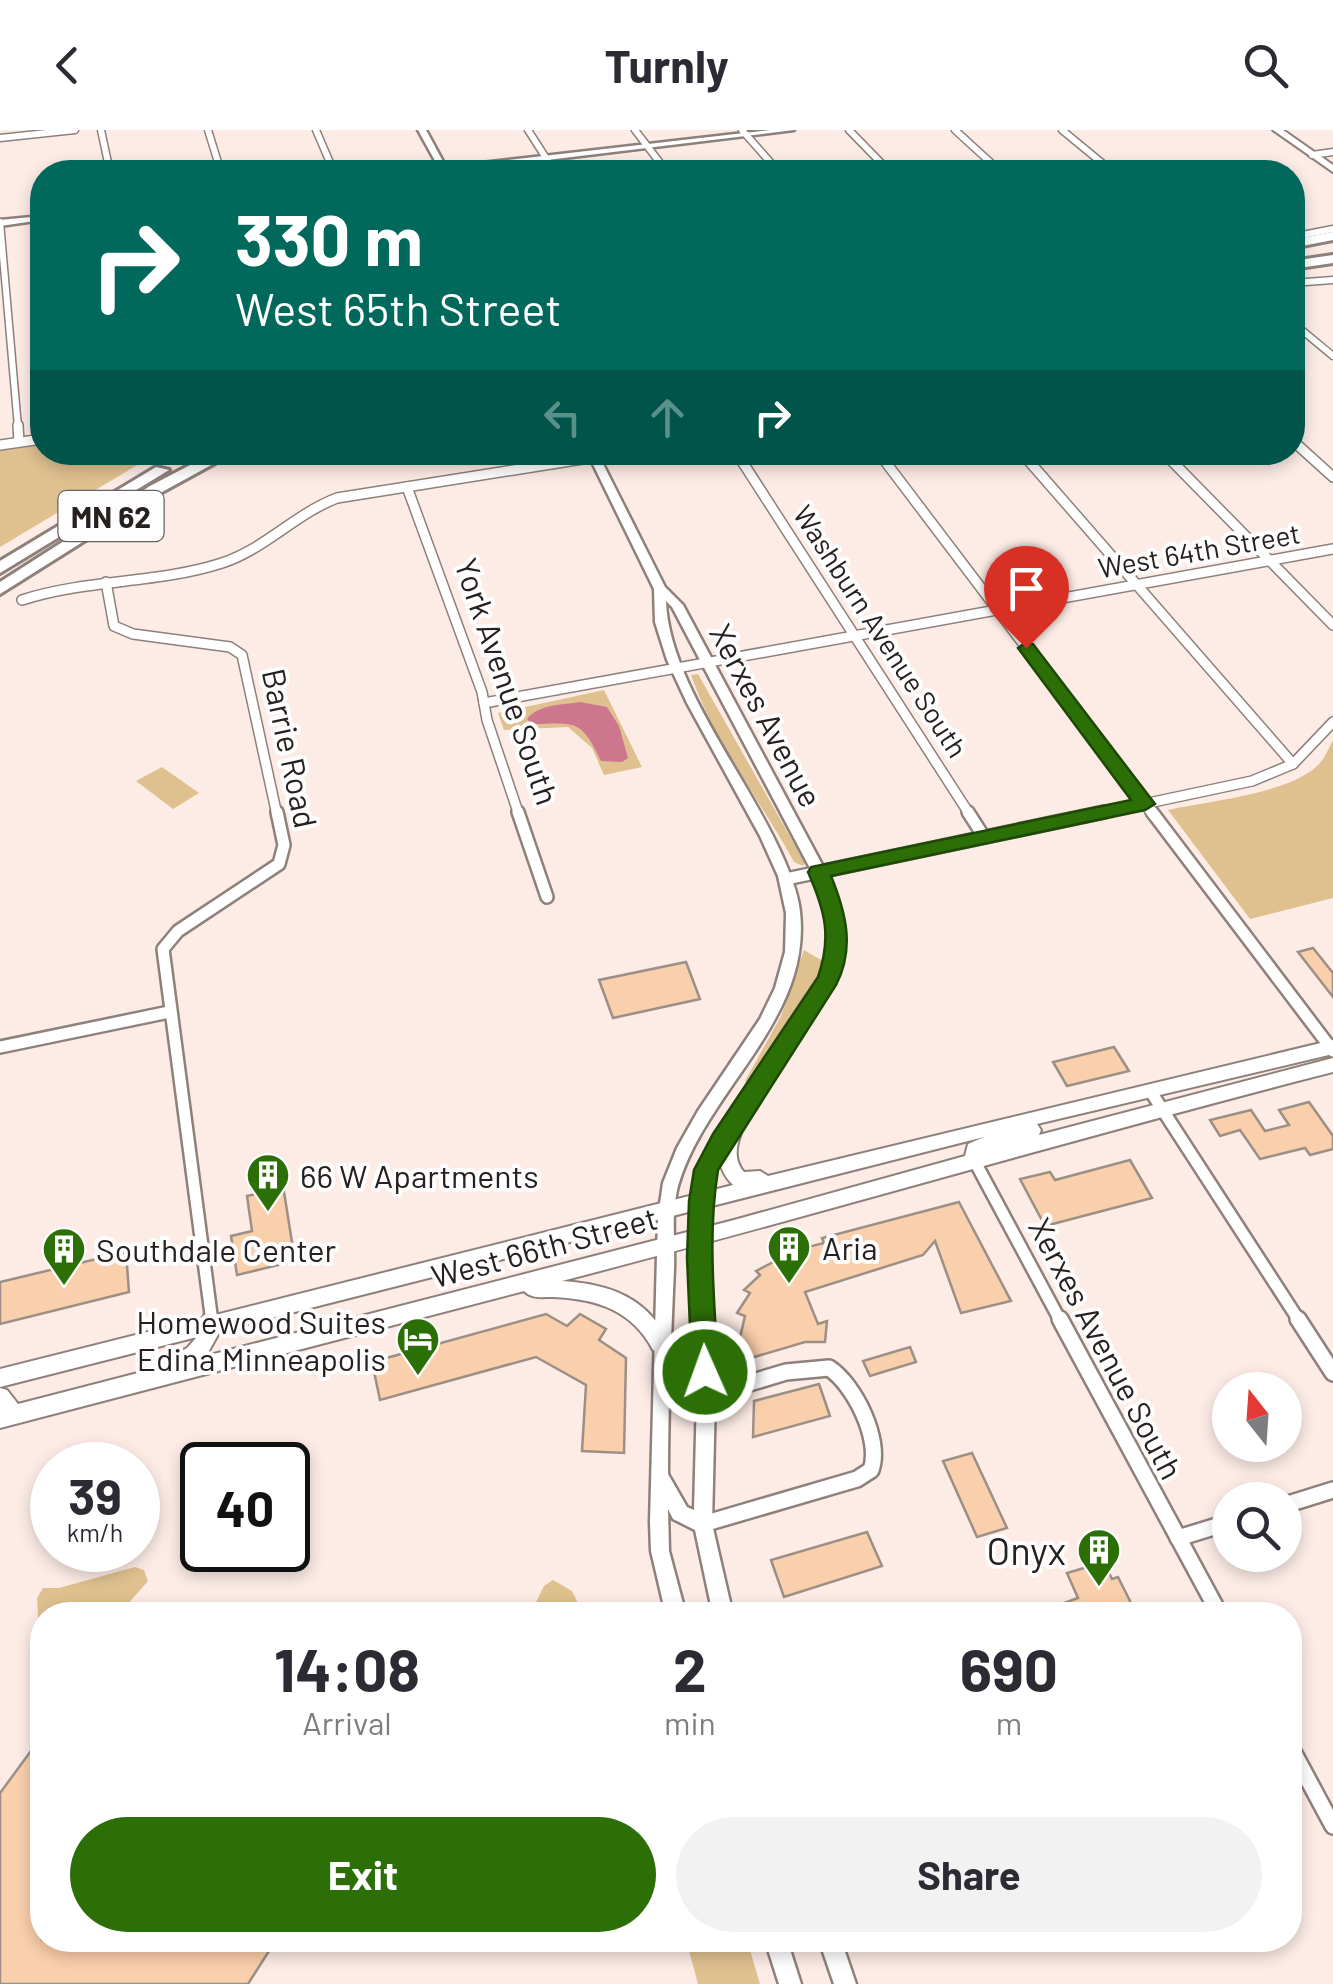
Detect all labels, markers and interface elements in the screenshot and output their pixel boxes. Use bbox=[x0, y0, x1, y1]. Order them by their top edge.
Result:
icon: back bbox=[40, 38, 95, 93]
text: Turnly bbox=[604, 38, 729, 92]
icon: search bbox=[1238, 38, 1293, 93]
text: 330 m bbox=[235, 196, 423, 280]
icon: right bbox=[70, 200, 200, 330]
text: West 65th Street bbox=[235, 281, 562, 335]
icon: left bbox=[535, 390, 590, 445]
icon: ahead bbox=[640, 390, 695, 445]
icon: right bbox=[745, 390, 800, 445]
road number: MN 62 bbox=[58, 491, 164, 541]
street label: Washburn Avenue South bbox=[787, 499, 975, 763]
street label: West 64th Street bbox=[1095, 516, 1303, 584]
pin bbox=[984, 546, 1069, 649]
street label: York Avenue South bbox=[448, 553, 568, 809]
icon: arrive bbox=[999, 561, 1054, 616]
street label: Xerxes Avenue bbox=[703, 617, 831, 813]
street label: Barrie Road bbox=[256, 665, 326, 831]
building icon: 66 W Apartments bbox=[245, 1152, 291, 1213]
place label: 66 W Apartments bbox=[300, 1156, 539, 1194]
street label: West 66th Street bbox=[427, 1198, 661, 1294]
street label: Xerxes Avenue South bbox=[1022, 1211, 1192, 1485]
building icon: Aria bbox=[766, 1224, 812, 1285]
building icon: Southdale Center bbox=[41, 1226, 87, 1287]
place label: Aria bbox=[822, 1228, 878, 1266]
place label: Southdale Center bbox=[96, 1230, 337, 1268]
place label: Homewood Suites Edina Minneapolis bbox=[136, 1302, 386, 1377]
hotel icon: Homewood Suites Edina Minneapolis bbox=[395, 1316, 441, 1377]
position arrow bbox=[653, 1320, 757, 1424]
north arrow bbox=[1212, 1372, 1302, 1462]
map controls bbox=[1212, 1372, 1302, 1572]
speed limit sign: 40 bbox=[180, 1442, 310, 1572]
text: 39 bbox=[68, 1465, 122, 1525]
button: search bbox=[1212, 1482, 1302, 1572]
text: km/h bbox=[67, 1517, 123, 1547]
place label: Onyx bbox=[987, 1527, 1066, 1573]
building icon: Onyx bbox=[1076, 1527, 1122, 1588]
text: 14:08 bbox=[274, 1632, 420, 1704]
text: 2 bbox=[673, 1632, 707, 1704]
text: 690 bbox=[960, 1632, 1058, 1704]
text: Arrival bbox=[302, 1703, 392, 1741]
text: min bbox=[664, 1703, 716, 1741]
text: m bbox=[996, 1703, 1022, 1741]
button: Exit bbox=[70, 1817, 656, 1932]
button: Share bbox=[676, 1817, 1262, 1932]

